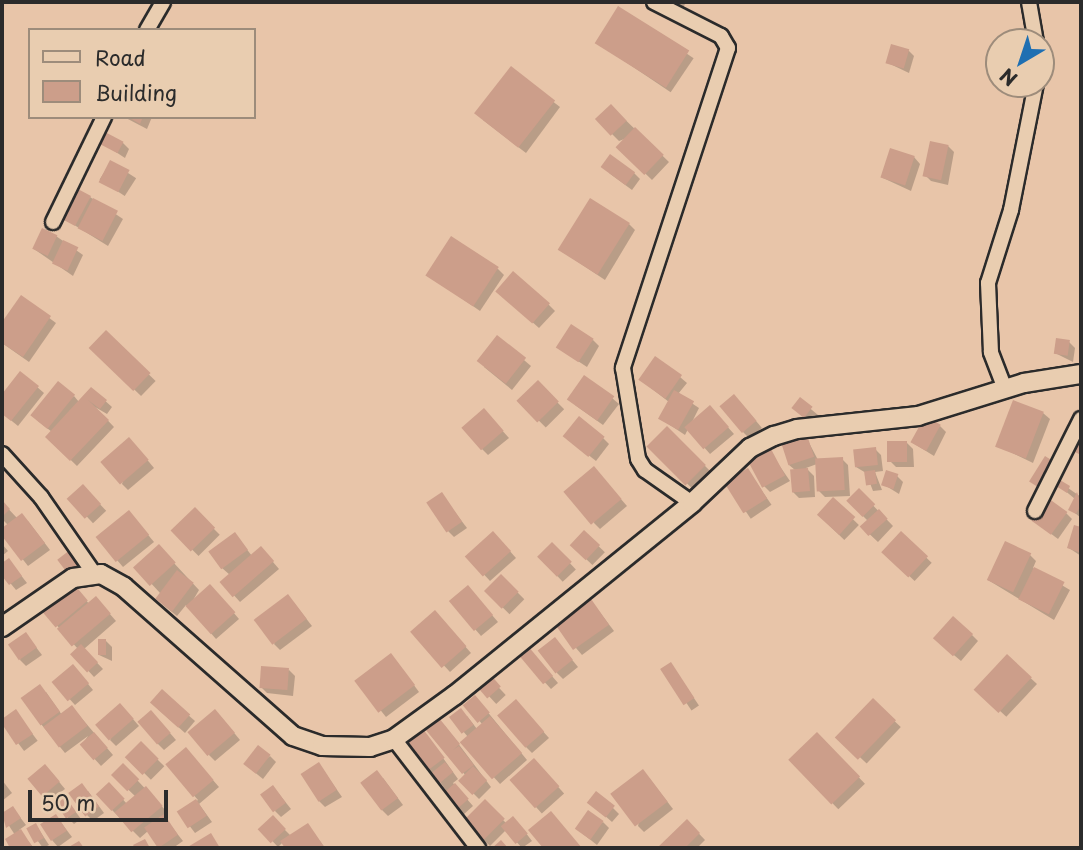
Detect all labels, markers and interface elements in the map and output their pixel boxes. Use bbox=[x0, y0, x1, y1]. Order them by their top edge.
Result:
legend bbox=[28, 28, 256, 119]
north arrow bbox=[985, 28, 1055, 98]
text: Road bbox=[95, 41, 146, 73]
text: N bbox=[993, 62, 1023, 93]
text: Building bbox=[95, 76, 177, 108]
scale bar bbox=[32, 776, 172, 820]
text: 50 m bbox=[41, 786, 95, 818]

